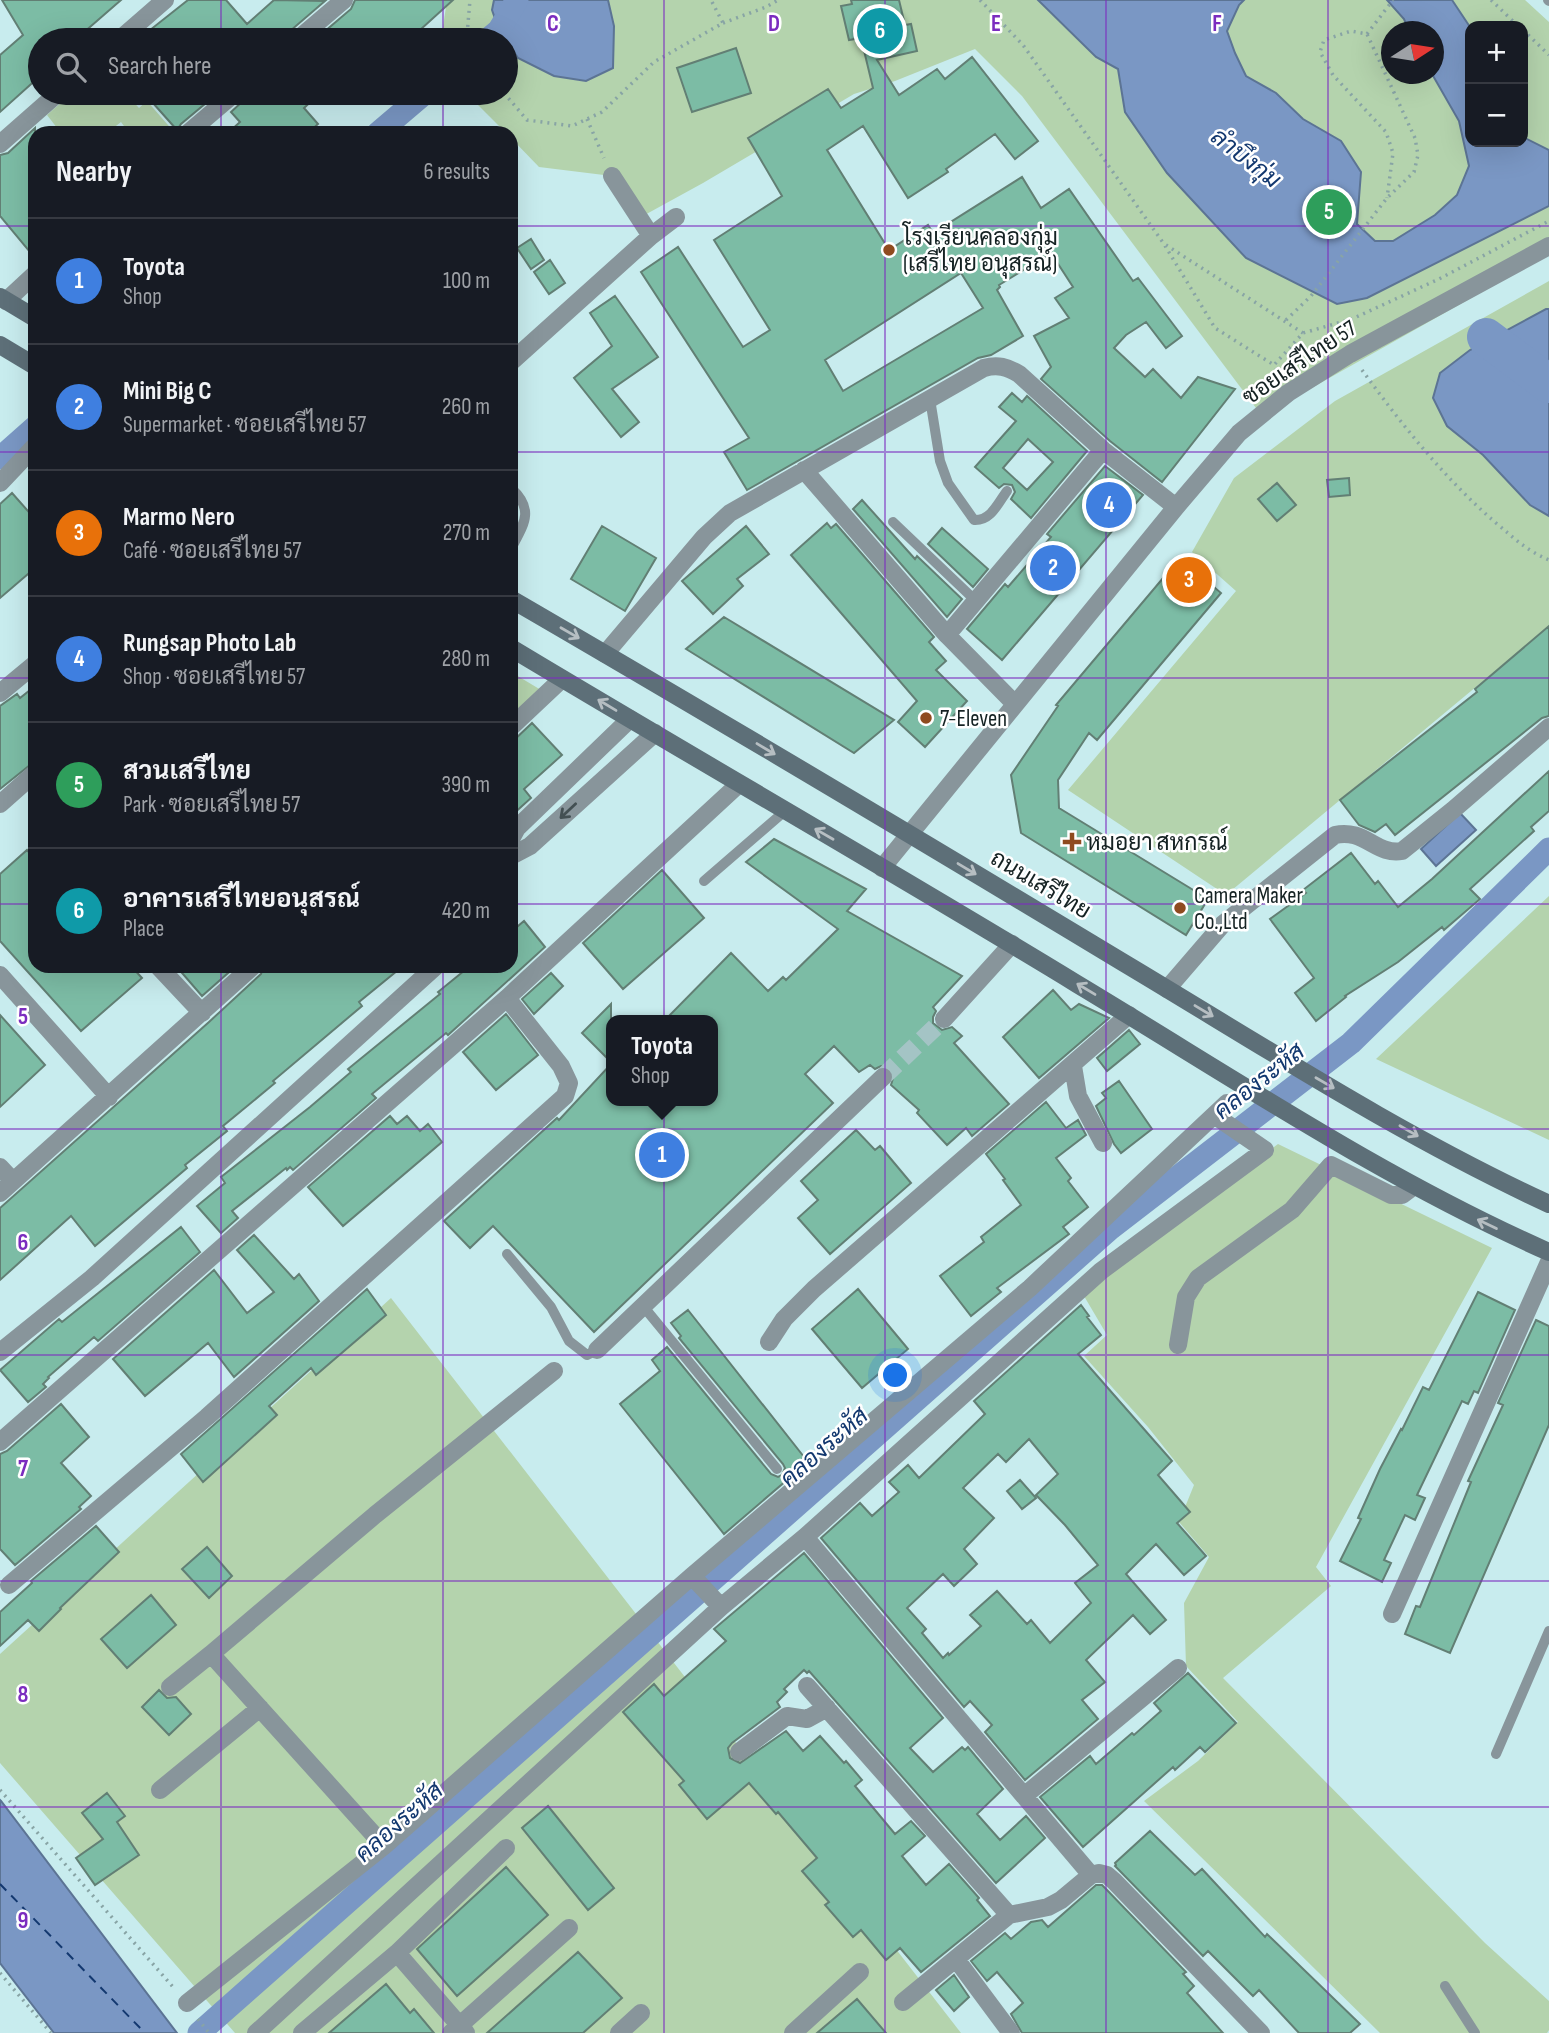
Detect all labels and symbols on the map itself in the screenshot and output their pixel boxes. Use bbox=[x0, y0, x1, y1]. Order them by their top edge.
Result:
pin: 6 bbox=[857, 5, 903, 57]
text: C bbox=[547, 10, 559, 38]
text: D bbox=[768, 10, 780, 38]
text: E bbox=[991, 10, 1001, 38]
text: F bbox=[1212, 10, 1222, 38]
north arrow bbox=[1381, 21, 1444, 84]
water label: ลำบึงกุ่ม bbox=[1204, 122, 1287, 196]
pin: 5 bbox=[1306, 186, 1352, 238]
place label: โรงเรียนคลองกุ่ม (เสรีไทย อนุสรณ์) bbox=[901, 221, 1058, 279]
marker: โรงเรียนคลองกุ่ม (เสรีไทย อนุสรณ์) bbox=[881, 242, 897, 258]
street label: ซอยเสรีไทย 57 bbox=[1235, 312, 1362, 411]
pin: 4 bbox=[1086, 479, 1132, 531]
pin: 2 bbox=[1030, 542, 1076, 594]
pin: 3 bbox=[1166, 554, 1212, 606]
one-way arrow bbox=[560, 627, 580, 641]
one-way arrow bbox=[597, 698, 617, 712]
place label: 7-Eleven bbox=[940, 705, 1007, 733]
marker: 7-Eleven bbox=[918, 710, 934, 726]
one-way arrow bbox=[755, 743, 776, 756]
one-way arrow bbox=[560, 803, 577, 820]
one-way arrow bbox=[814, 826, 834, 840]
place label: หมอยา สหกรณ์ bbox=[1086, 826, 1228, 857]
marker: หมอยา สหกรณ์ bbox=[1064, 834, 1080, 850]
street label: ถนนเสรีไทย bbox=[985, 842, 1097, 926]
one-way arrow bbox=[957, 862, 977, 876]
place label: Camera Maker Co.,Ltd bbox=[1194, 882, 1304, 936]
marker: Camera Maker Co.,Ltd bbox=[1172, 900, 1188, 916]
one-way arrow bbox=[1076, 982, 1096, 996]
text: 5 bbox=[18, 1003, 28, 1031]
one-way arrow bbox=[1194, 1004, 1214, 1018]
water label: คลองระหัส bbox=[1208, 1036, 1311, 1126]
one-way arrow bbox=[1315, 1076, 1335, 1090]
one-way arrow bbox=[1398, 1124, 1418, 1138]
pin: 1 bbox=[639, 1129, 685, 1181]
one-way arrow bbox=[1477, 1217, 1498, 1231]
text: 6 bbox=[18, 1229, 28, 1257]
your location bbox=[878, 1358, 912, 1392]
water label: คลองระหัส bbox=[774, 1401, 875, 1493]
text: 7 bbox=[18, 1455, 28, 1483]
text: 8 bbox=[18, 1681, 29, 1709]
water label: คลองระหัส bbox=[349, 1776, 450, 1868]
text: 9 bbox=[18, 1907, 28, 1935]

